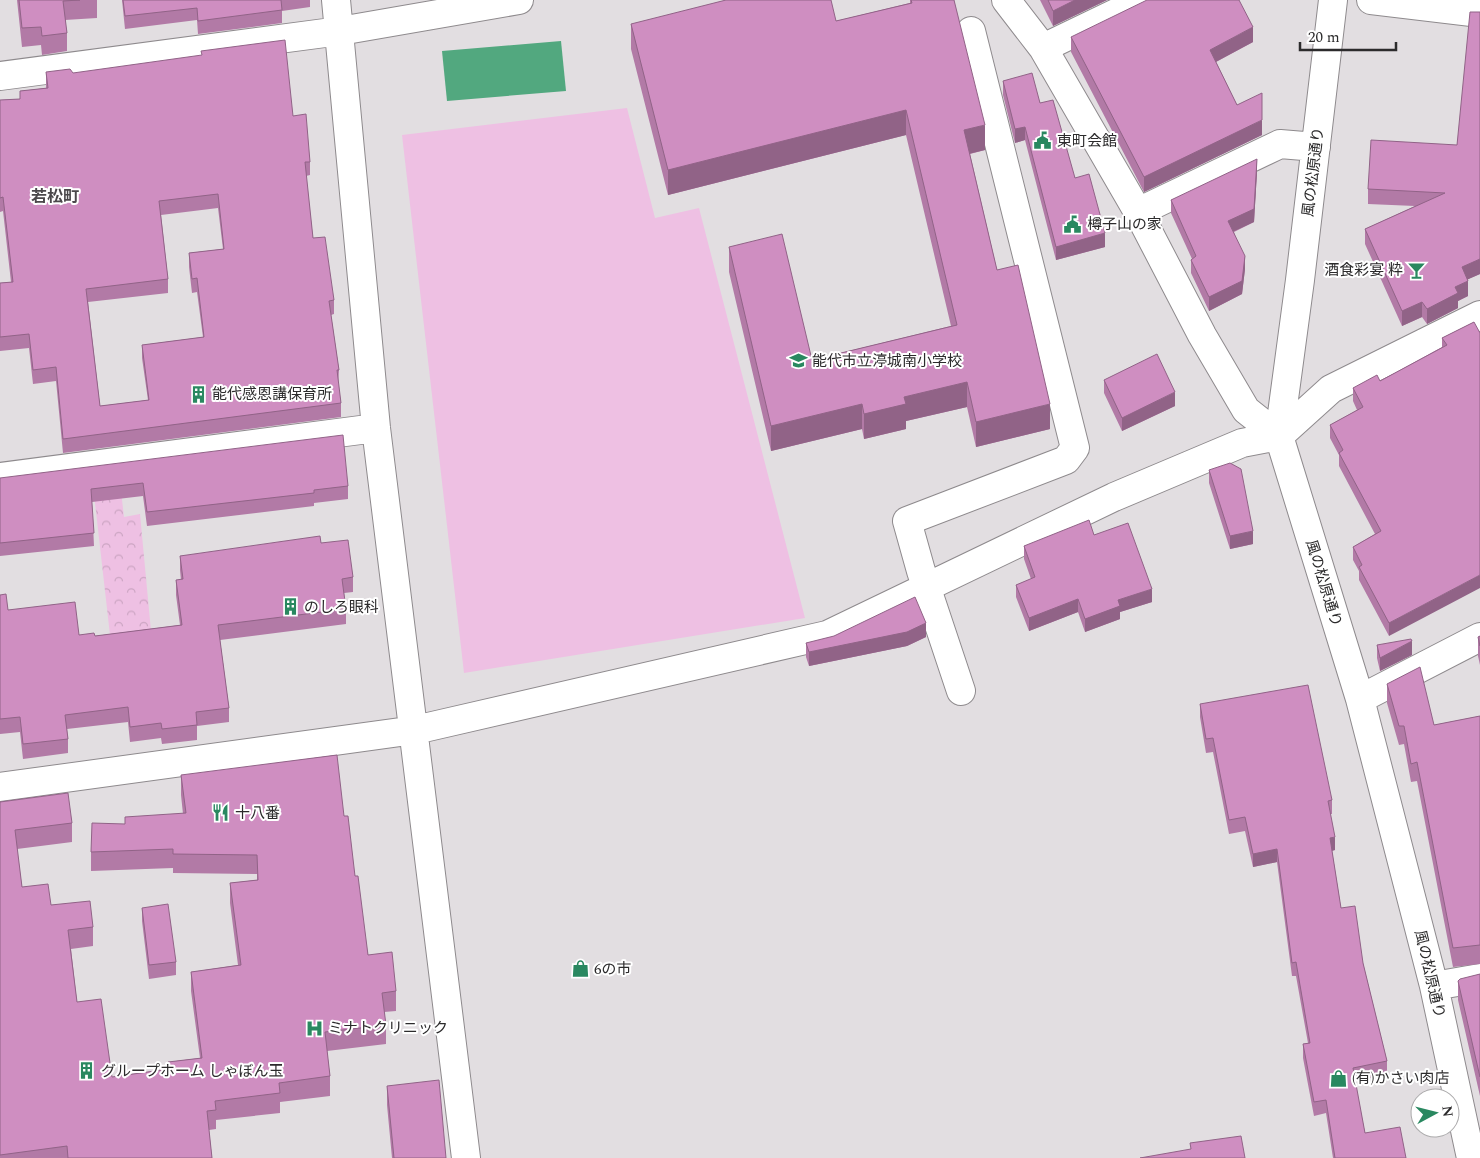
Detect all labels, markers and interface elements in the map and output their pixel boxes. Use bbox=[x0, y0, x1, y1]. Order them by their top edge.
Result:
scale bar bbox=[1300, 20, 1396, 52]
text: 20 m bbox=[1308, 26, 1340, 49]
street label: 風の松原通り bbox=[1297, 126, 1330, 218]
place label: 東町会館 bbox=[1057, 130, 1117, 153]
public building icon: 東町会館 bbox=[1033, 131, 1053, 151]
district label: 若松町 bbox=[31, 185, 79, 209]
place label: 樽子山の家 bbox=[1087, 213, 1162, 236]
public building icon: 樽子山の家 bbox=[1063, 214, 1083, 234]
place label: 酒食彩宴 粋 bbox=[1324, 259, 1403, 282]
bar icon: 酒食彩宴 粋 bbox=[1407, 260, 1427, 280]
place label: 能代市立渟城南小学校 bbox=[812, 350, 962, 373]
school or university icon: 能代市立渟城南小学校 bbox=[788, 351, 808, 371]
place label: 能代感恩講保育所 bbox=[212, 383, 332, 406]
building icon: 能代感恩講保育所 bbox=[188, 384, 208, 404]
street label: 風の松原通り bbox=[1299, 537, 1348, 630]
place label: のしろ眼科 bbox=[304, 596, 379, 619]
building icon: のしろ眼科 bbox=[280, 597, 300, 617]
place label: 十八番 bbox=[235, 802, 280, 825]
restaurant icon: 十八番 bbox=[211, 803, 231, 823]
street label: 風の松原通り bbox=[1408, 928, 1451, 1021]
place label: 6の市 bbox=[594, 958, 632, 981]
shop icon: 6の市 bbox=[570, 959, 590, 979]
place label: ミナトクリニック bbox=[328, 1017, 448, 1040]
hospital icon: ミナトクリニック bbox=[304, 1018, 324, 1038]
place label: グループホーム しゃぼん玉 bbox=[101, 1060, 283, 1083]
building icon: グループホーム しゃぼん玉 bbox=[77, 1061, 97, 1081]
place label: (有)かさい肉店 bbox=[1352, 1067, 1450, 1090]
shop icon: (有)かさい肉店 bbox=[1328, 1068, 1348, 1088]
north arrow bbox=[1410, 1088, 1460, 1138]
text: N bbox=[1436, 1105, 1459, 1118]

